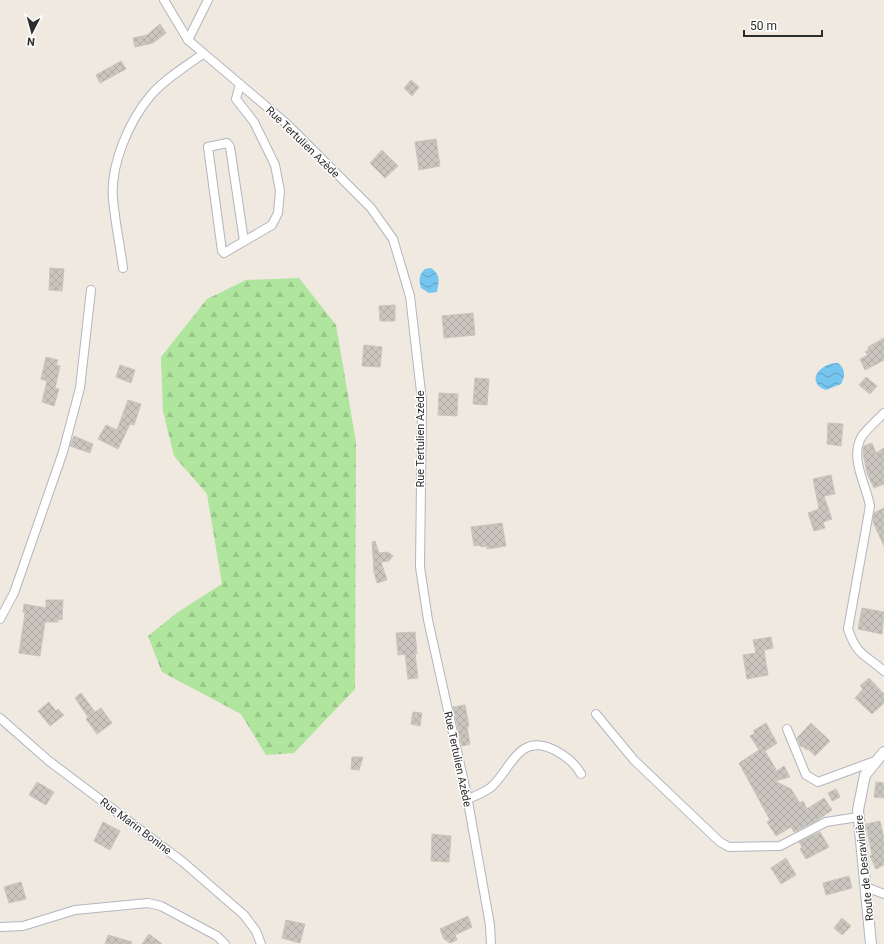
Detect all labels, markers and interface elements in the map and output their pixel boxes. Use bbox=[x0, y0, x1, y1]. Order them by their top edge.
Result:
north arrow bbox=[12, 12, 52, 52]
scale bar bbox=[744, 12, 822, 38]
text: 50 m bbox=[750, 19, 777, 33]
text: N bbox=[26, 35, 36, 48]
street label: Rue Tertulien Azède bbox=[263, 104, 342, 181]
street label: Rue Tertulien Azède bbox=[414, 390, 427, 488]
street label: Rue Tertulien Azède bbox=[441, 710, 474, 808]
street label: Rue Marin Bonine bbox=[97, 795, 174, 858]
street label: Route de Desravinière bbox=[852, 814, 877, 921]

